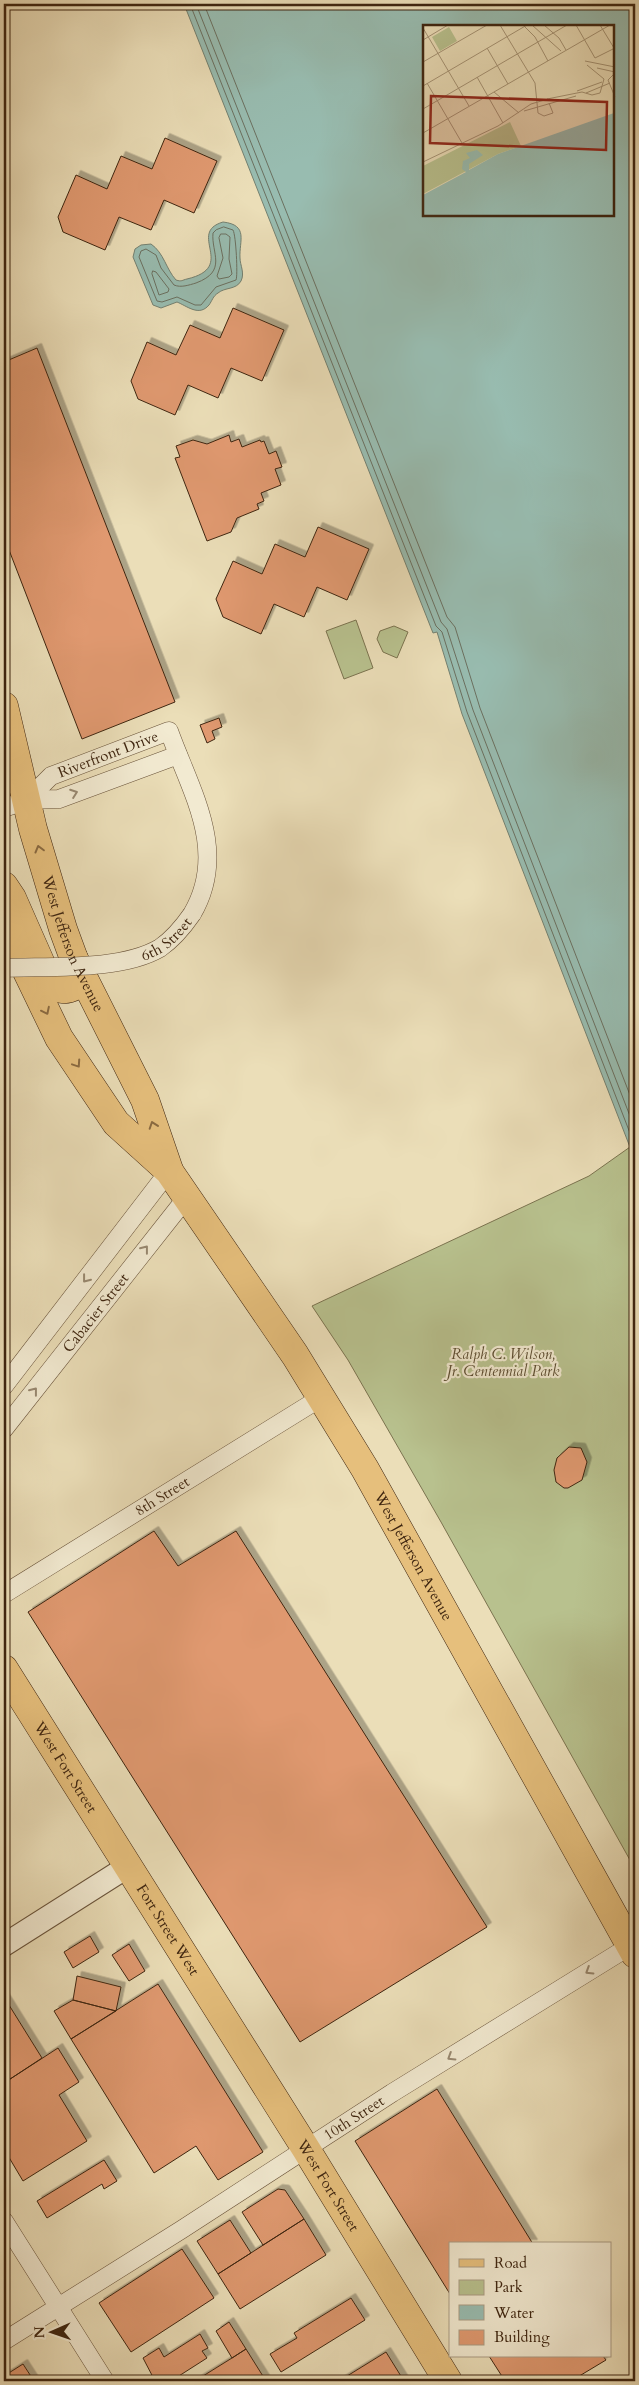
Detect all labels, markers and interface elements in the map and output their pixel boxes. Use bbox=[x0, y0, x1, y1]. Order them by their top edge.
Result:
inset map bbox=[423, 25, 614, 216]
street label: Riverfront Drive bbox=[55, 726, 161, 783]
one-way arrow bbox=[70, 789, 78, 799]
one-way arrow bbox=[34, 845, 45, 854]
street label: West Jefferson Avenue bbox=[37, 872, 109, 1015]
street label: 6th Street bbox=[138, 913, 197, 966]
one-way arrow bbox=[40, 1006, 50, 1015]
one-way arrow bbox=[71, 1059, 80, 1068]
one-way arrow bbox=[149, 1121, 159, 1130]
one-way arrow bbox=[139, 1245, 148, 1255]
street label: Cabacier Street bbox=[58, 1269, 133, 1357]
one-way arrow bbox=[83, 1273, 92, 1283]
park label: Ralph C. Wilson, Jr. Centennial Park bbox=[443, 1344, 560, 1381]
one-way arrow bbox=[28, 1387, 37, 1396]
street label: 8th Street bbox=[131, 1471, 193, 1521]
street label: West Jefferson Avenue bbox=[369, 1487, 458, 1624]
street label: West Fort Street bbox=[29, 1717, 102, 1817]
street label: Fort Street West bbox=[132, 1880, 204, 1979]
one-way arrow bbox=[585, 1964, 594, 1974]
one-way arrow bbox=[447, 2051, 456, 2060]
street label: 10th Street bbox=[320, 2091, 388, 2145]
street label: West Fort Street bbox=[292, 2135, 364, 2235]
legend bbox=[449, 2242, 612, 2358]
text: Road bbox=[494, 2253, 527, 2273]
text: Park bbox=[494, 2277, 523, 2297]
text: Water bbox=[493, 2303, 535, 2323]
north arrow bbox=[28, 2308, 78, 2358]
text: N bbox=[30, 2326, 49, 2339]
text: Building bbox=[494, 2327, 550, 2347]

